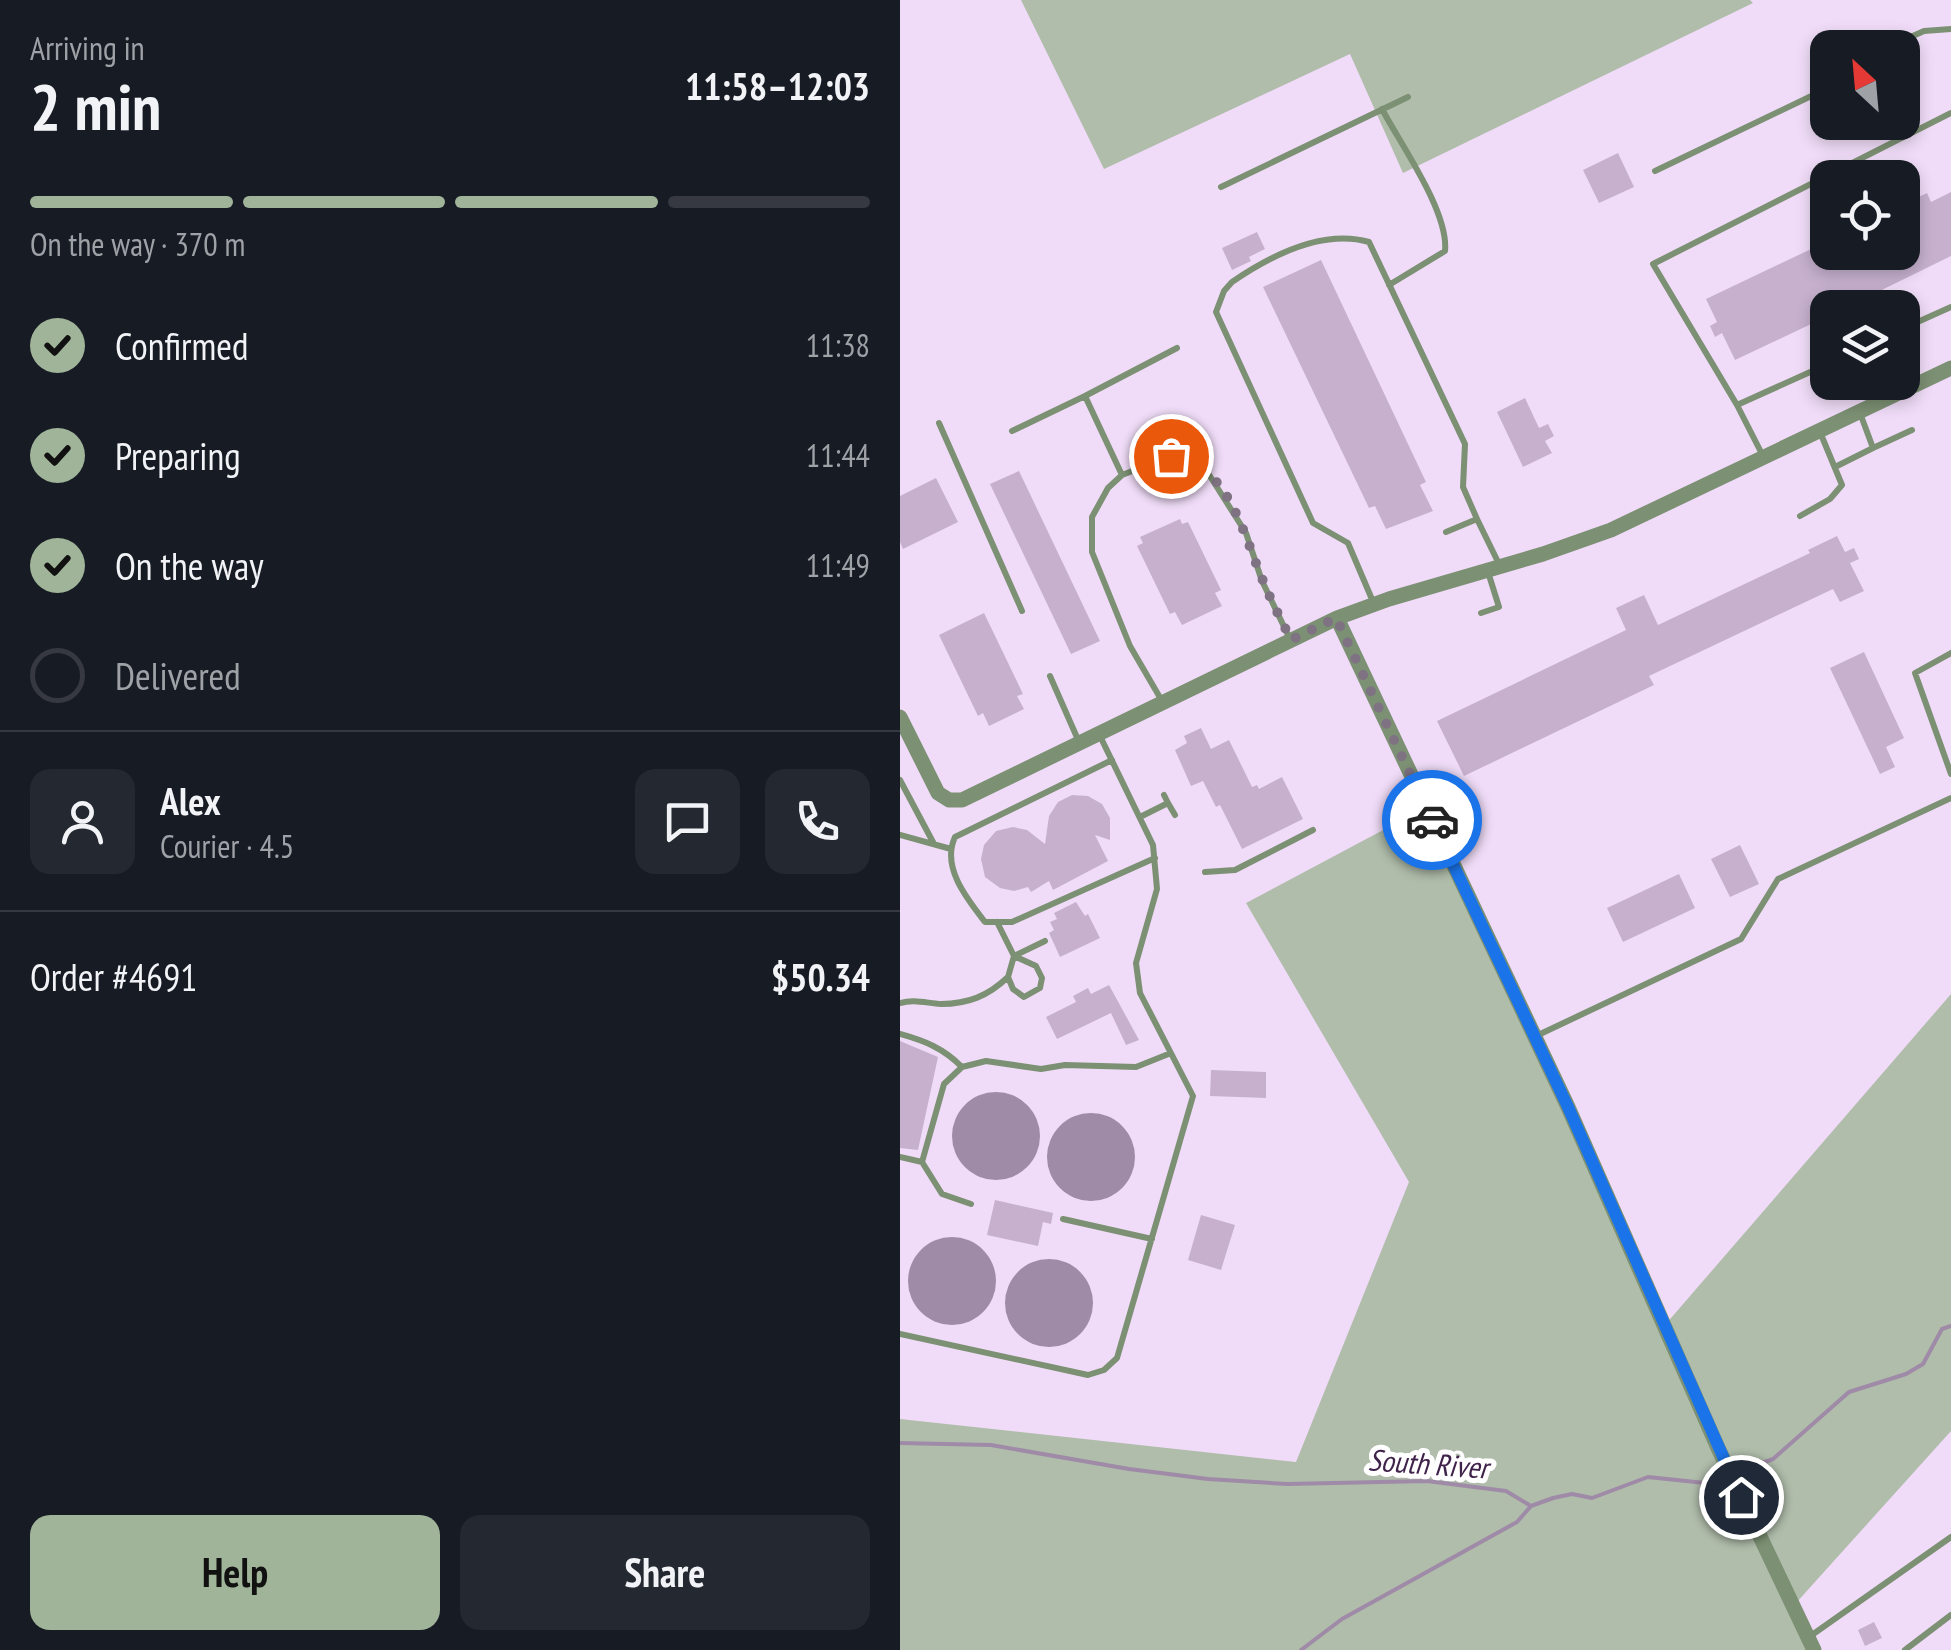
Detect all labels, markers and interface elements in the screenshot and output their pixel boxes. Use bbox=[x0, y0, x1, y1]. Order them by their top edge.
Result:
text: Arriving in bbox=[30, 27, 145, 69]
north arrow bbox=[1810, 30, 1920, 140]
map controls bbox=[1810, 30, 1920, 400]
text: 11:58–12:03 bbox=[685, 61, 870, 110]
text: 2 min bbox=[30, 64, 161, 148]
button: locate bbox=[1810, 160, 1920, 270]
text: On the way · 370 m bbox=[30, 223, 245, 265]
button: layers bbox=[1810, 290, 1920, 400]
icon: check bbox=[30, 318, 85, 373]
text: Confirmed bbox=[115, 321, 248, 370]
text: 11:38 bbox=[806, 324, 870, 366]
pin bbox=[1129, 414, 1214, 499]
icon: check bbox=[30, 428, 85, 483]
icon: bag bbox=[1144, 429, 1199, 484]
text: Preparing bbox=[115, 431, 241, 480]
text: 11:44 bbox=[806, 434, 870, 476]
icon: check bbox=[30, 538, 85, 593]
text: On the way bbox=[115, 541, 263, 590]
text: 11:49 bbox=[806, 544, 870, 586]
text: Delivered bbox=[115, 651, 241, 700]
button: person bbox=[30, 769, 135, 874]
button: chat bbox=[635, 769, 740, 874]
button: phone bbox=[765, 769, 870, 874]
courier bbox=[1382, 770, 1482, 870]
text: Alex bbox=[160, 776, 221, 825]
icon: car bbox=[1405, 793, 1460, 848]
text: Courier · 4.5 bbox=[160, 825, 294, 867]
text: Order #4691 bbox=[30, 952, 197, 1001]
text: $50.34 bbox=[771, 952, 870, 1001]
water label: South River bbox=[1367, 1439, 1493, 1487]
pin bbox=[1699, 1455, 1784, 1540]
icon: home bbox=[1714, 1470, 1769, 1525]
button: Help bbox=[30, 1515, 440, 1630]
button: Share bbox=[460, 1515, 870, 1630]

